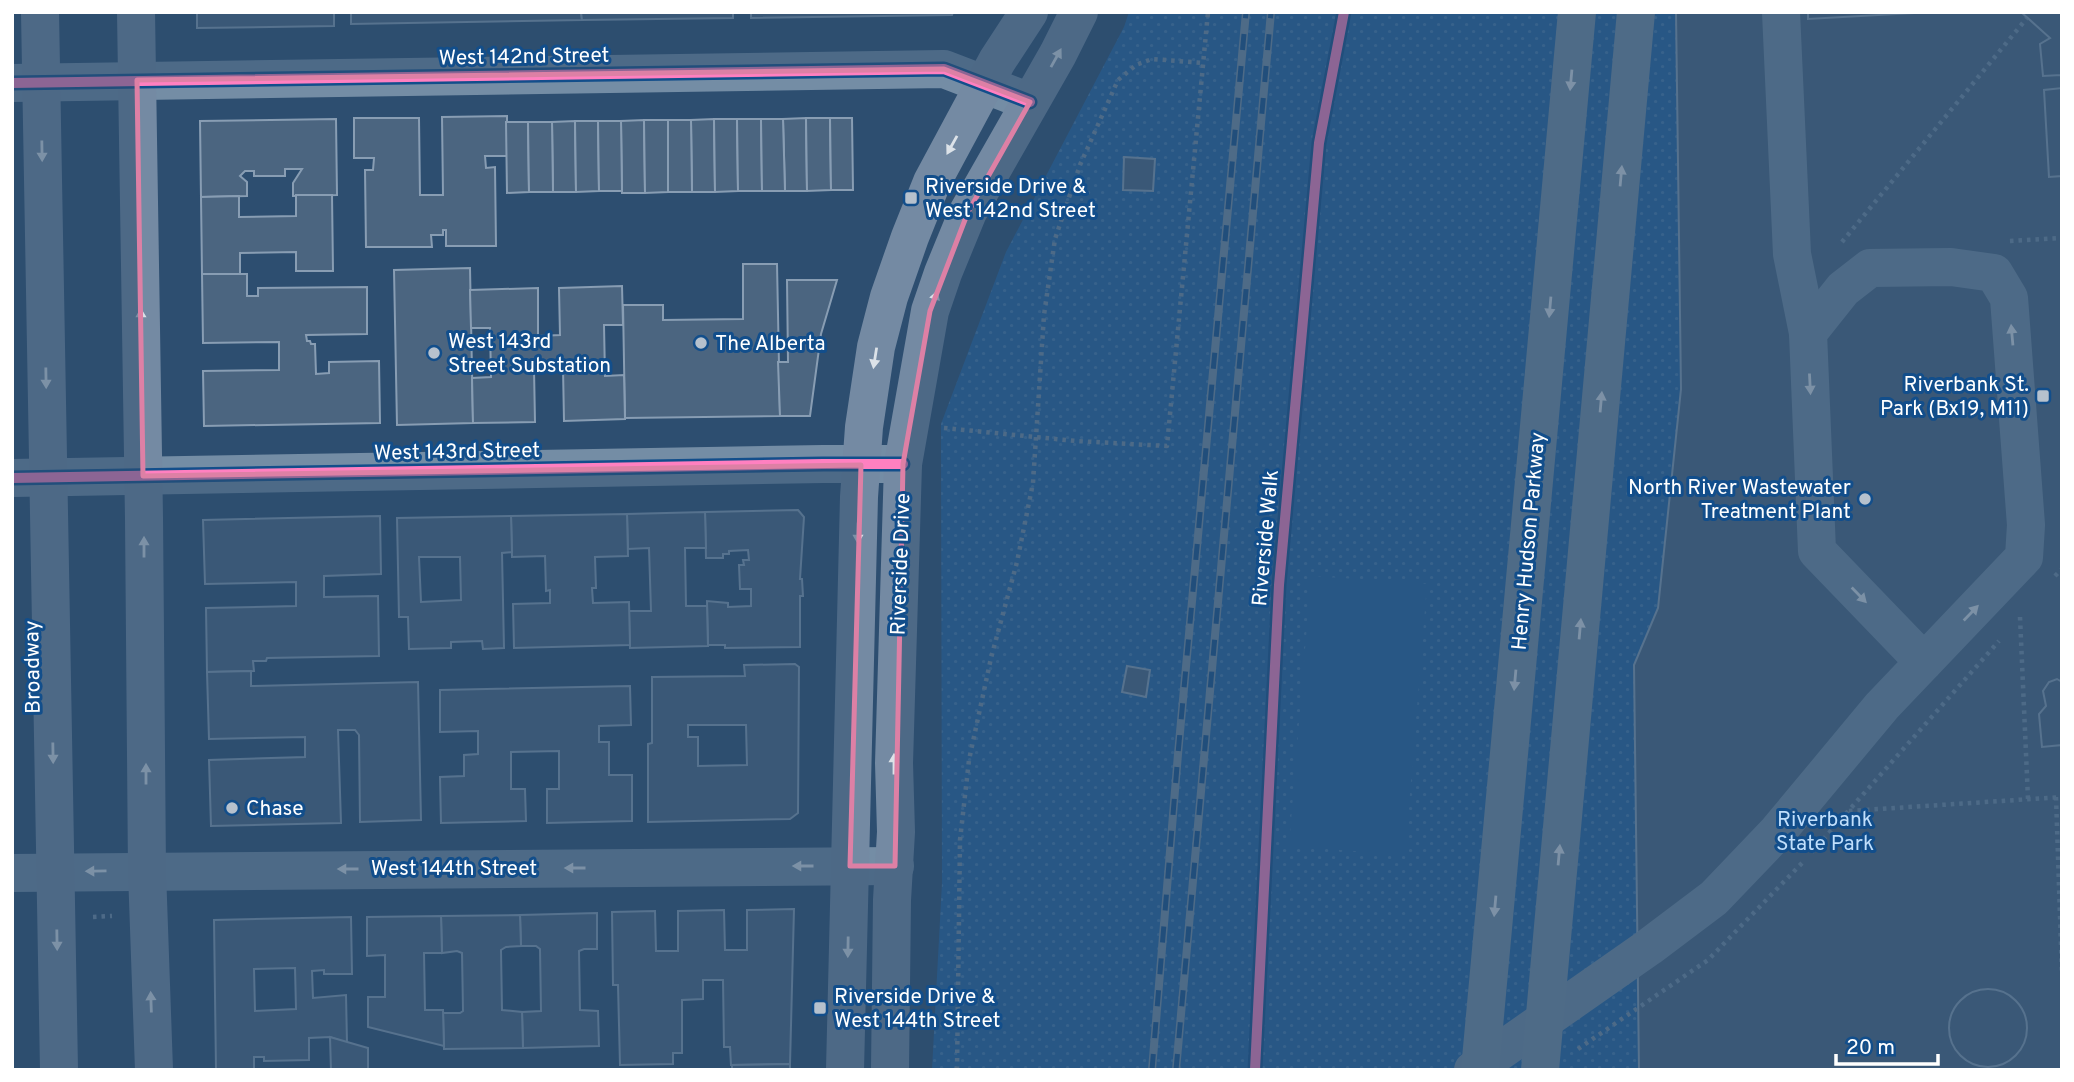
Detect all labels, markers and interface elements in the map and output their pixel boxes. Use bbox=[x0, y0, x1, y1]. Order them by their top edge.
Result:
street label: West 142nd Street bbox=[438, 43, 610, 72]
one-way arrow bbox=[1050, 48, 1062, 67]
one-way arrow bbox=[1565, 69, 1576, 91]
one-way arrow bbox=[947, 135, 958, 155]
one-way arrow bbox=[36, 140, 48, 162]
one-way arrow bbox=[1616, 165, 1627, 187]
place label: Riverside Drive & West 142nd Street bbox=[925, 174, 1096, 225]
marker: Riverside Drive & West 142nd Street bbox=[903, 190, 919, 206]
one-way arrow bbox=[929, 290, 940, 311]
one-way arrow bbox=[1544, 296, 1555, 318]
one-way arrow bbox=[135, 308, 147, 330]
one-way arrow bbox=[2006, 324, 2017, 346]
place label: West 143rd Street Substation bbox=[448, 329, 611, 380]
place label: The Alberta bbox=[715, 331, 825, 358]
marker: The Alberta bbox=[693, 335, 709, 351]
marker: West 143rd Street Substation bbox=[426, 345, 442, 361]
one-way arrow bbox=[869, 347, 880, 369]
one-way arrow bbox=[40, 368, 52, 390]
place label: Riverbank St. Park (Bx19, M11) bbox=[1880, 372, 2029, 423]
one-way arrow bbox=[1804, 373, 1815, 395]
marker: Riverbank St. Park (Bx19, M11) bbox=[2035, 388, 2051, 404]
one-way arrow bbox=[1595, 391, 1606, 413]
street label: Henry Hudson Parkway bbox=[1507, 431, 1552, 651]
street label: West 143rd Street bbox=[374, 438, 540, 467]
street label: Riverside Walk bbox=[1247, 469, 1286, 608]
place label: North River Wastewater Treatment Plant bbox=[1628, 475, 1851, 526]
marker: North River Wastewater Treatment Plant bbox=[1857, 491, 1873, 507]
street label: Riverside Drive bbox=[886, 492, 917, 636]
one-way arrow bbox=[852, 522, 864, 544]
one-way arrow bbox=[139, 535, 150, 557]
one-way arrow bbox=[1851, 586, 1867, 603]
one-way arrow bbox=[1962, 605, 1978, 622]
one-way arrow bbox=[1575, 618, 1586, 640]
street label: Broadway bbox=[19, 620, 48, 714]
one-way arrow bbox=[1509, 669, 1520, 691]
one-way arrow bbox=[48, 742, 59, 764]
one-way arrow bbox=[888, 753, 900, 775]
one-way arrow bbox=[140, 763, 152, 785]
place label: Chase bbox=[246, 796, 304, 823]
marker: Chase bbox=[224, 800, 240, 816]
park label: Riverbank State Park bbox=[1776, 807, 1874, 858]
one-way arrow bbox=[1554, 844, 1565, 866]
street label: West 144th Street bbox=[371, 856, 537, 883]
one-way arrow bbox=[791, 860, 813, 872]
one-way arrow bbox=[564, 862, 586, 873]
one-way arrow bbox=[336, 863, 358, 875]
one-way arrow bbox=[84, 866, 106, 877]
one-way arrow bbox=[1489, 895, 1500, 917]
one-way arrow bbox=[51, 929, 63, 951]
one-way arrow bbox=[842, 936, 854, 958]
place label: Riverside Drive & West 144th Street bbox=[834, 984, 1000, 1035]
one-way arrow bbox=[146, 990, 157, 1012]
marker: Riverside Drive & West 144th Street bbox=[812, 1000, 828, 1016]
scale bar bbox=[1836, 1023, 1938, 1066]
text: 20 m bbox=[1846, 1035, 1895, 1062]

